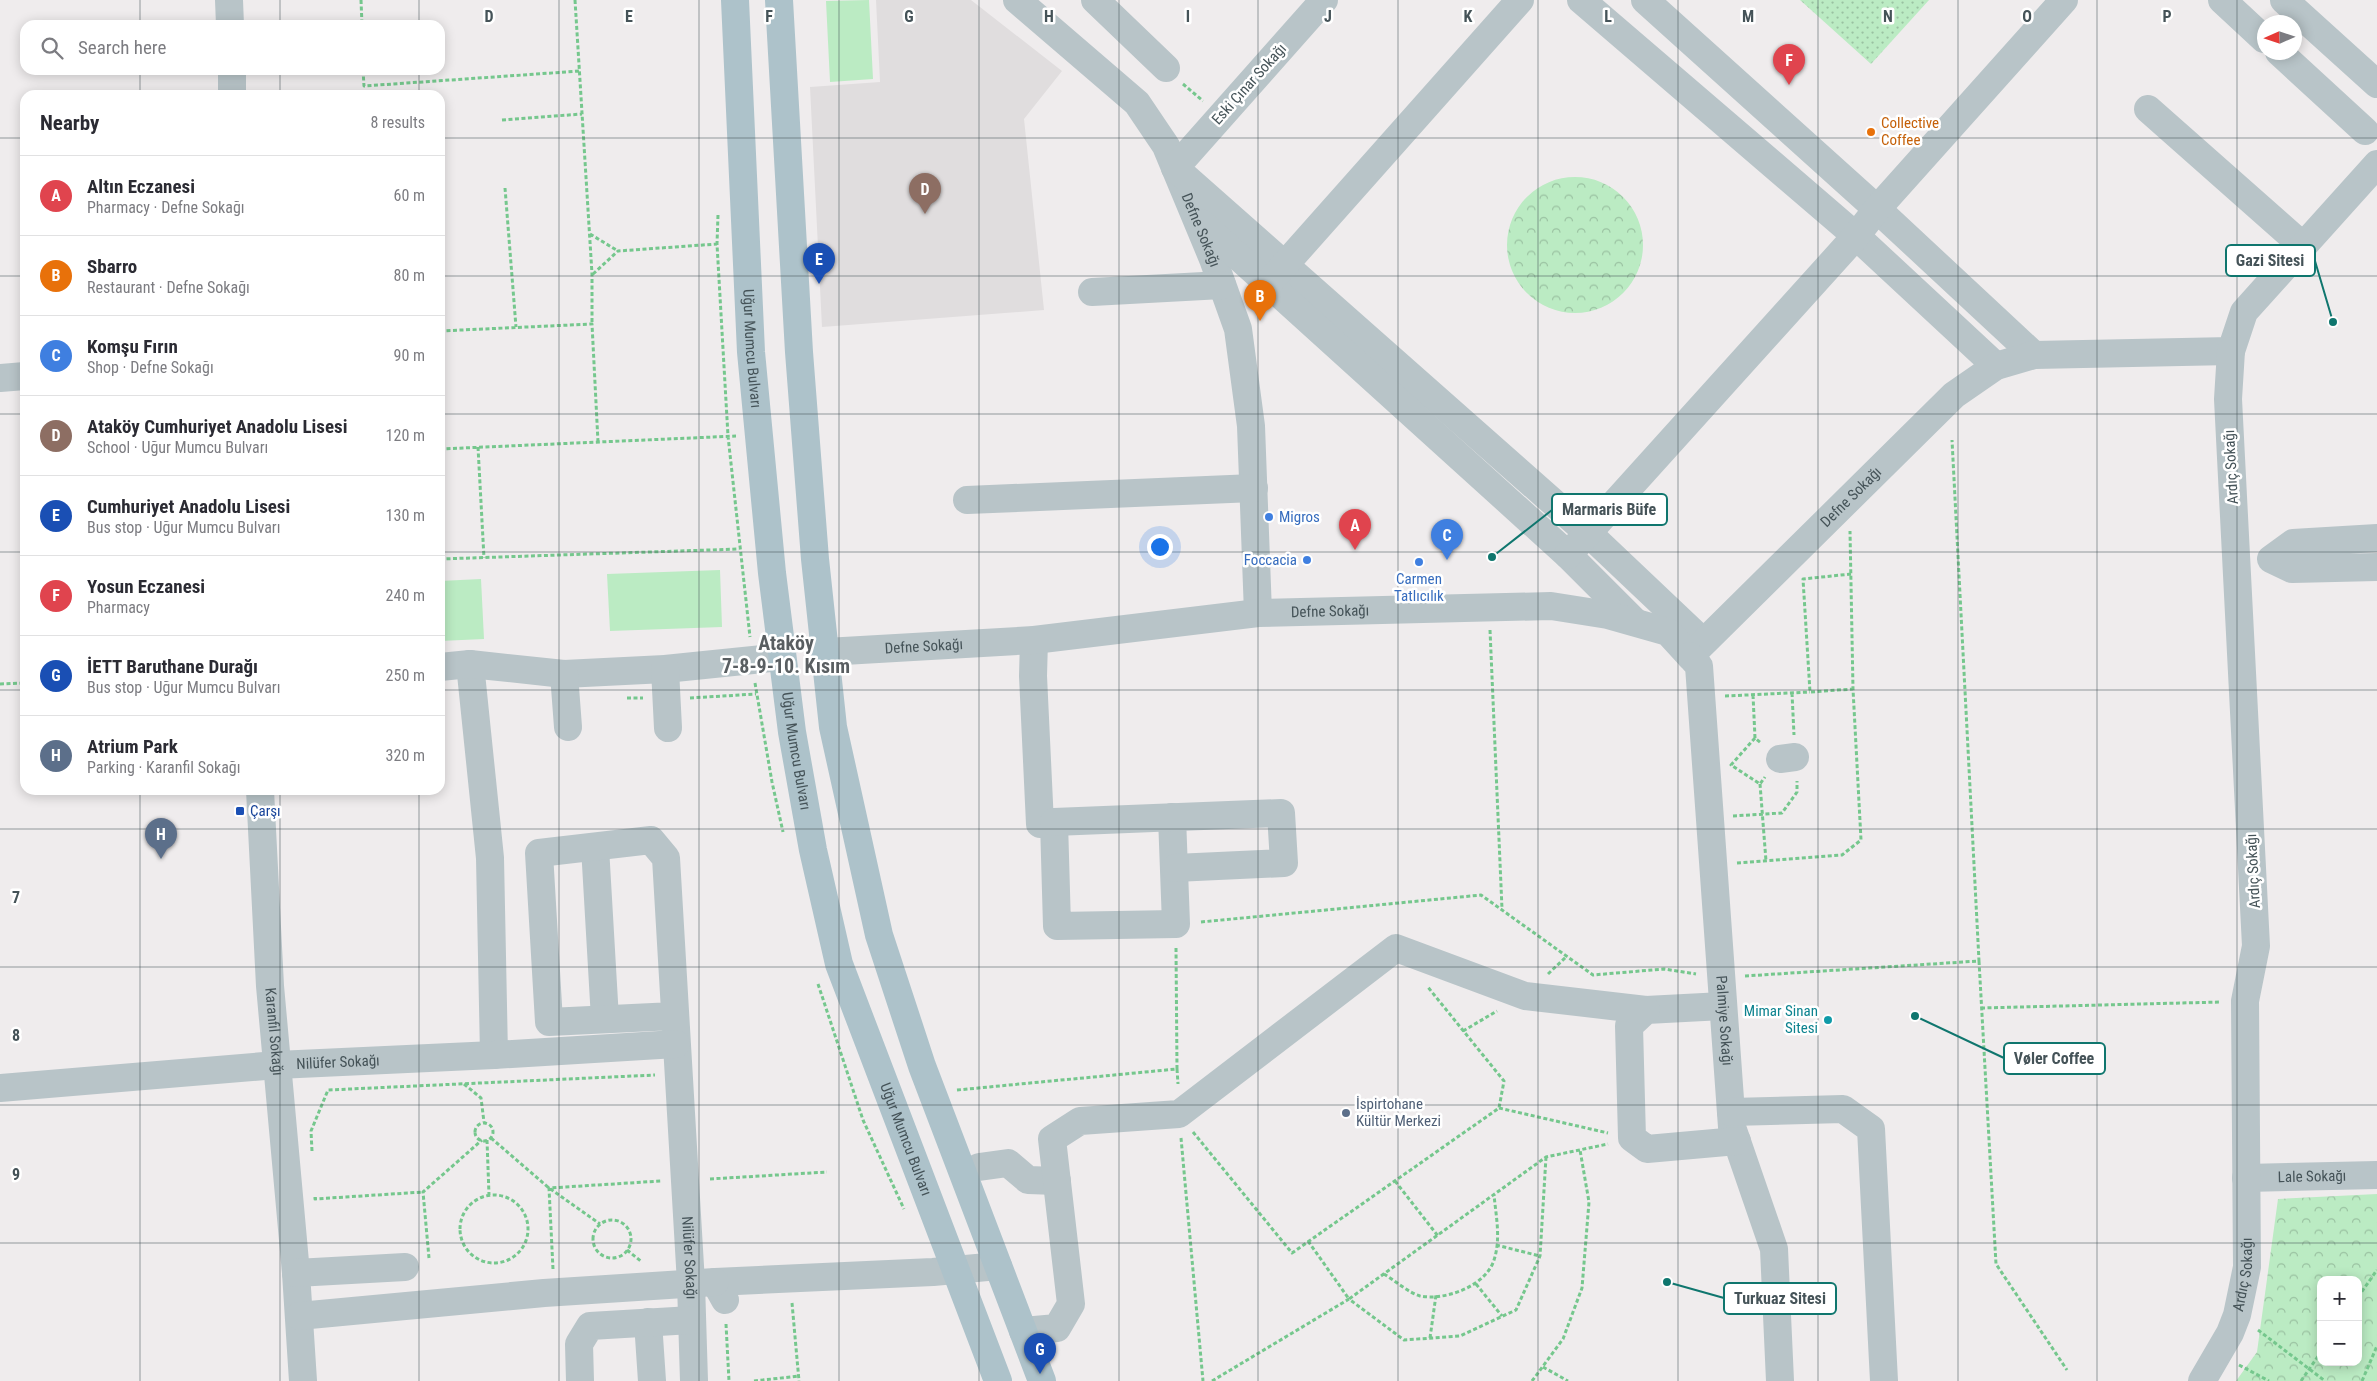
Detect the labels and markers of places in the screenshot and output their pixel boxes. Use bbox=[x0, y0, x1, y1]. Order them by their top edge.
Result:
pin: F bbox=[1773, 44, 1805, 85]
place label: Collective Coffee bbox=[1881, 114, 1939, 149]
marker: Collective Coffee bbox=[1865, 126, 1877, 138]
pin: D bbox=[909, 173, 941, 214]
pin: E bbox=[803, 243, 835, 284]
callout: Gazi Sitesi bbox=[2226, 245, 2315, 276]
pin: B bbox=[1244, 280, 1276, 321]
callout: Marmaris Büfe bbox=[1552, 494, 1667, 525]
place label: Migros bbox=[1279, 508, 1320, 526]
pin: A bbox=[1339, 509, 1371, 550]
marker: Migros bbox=[1263, 511, 1275, 523]
pin: C bbox=[1431, 519, 1463, 560]
place label: Foccacia bbox=[1244, 551, 1297, 569]
marker: Foccacia bbox=[1301, 554, 1313, 566]
marker: Carmen Tatlıcılık bbox=[1413, 556, 1425, 568]
place label: Carmen Tatlıcılık bbox=[1394, 570, 1444, 605]
place label: Çarşı bbox=[250, 802, 281, 820]
marker: Çarşı bbox=[234, 805, 246, 817]
pin: H bbox=[145, 818, 177, 859]
place label: Mimar Sinan Sitesi bbox=[1744, 1002, 1818, 1037]
marker: Mimar Sinan Sitesi bbox=[1822, 1014, 1834, 1026]
callout: Vøler Coffee bbox=[2004, 1043, 2105, 1074]
place label: İspirtohane Kültür Merkezi bbox=[1356, 1095, 1441, 1130]
marker: İspirtohane Kültür Merkezi bbox=[1340, 1107, 1352, 1119]
callout: Turkuaz Sitesi bbox=[1724, 1283, 1836, 1314]
pin: G bbox=[1024, 1333, 1056, 1374]

